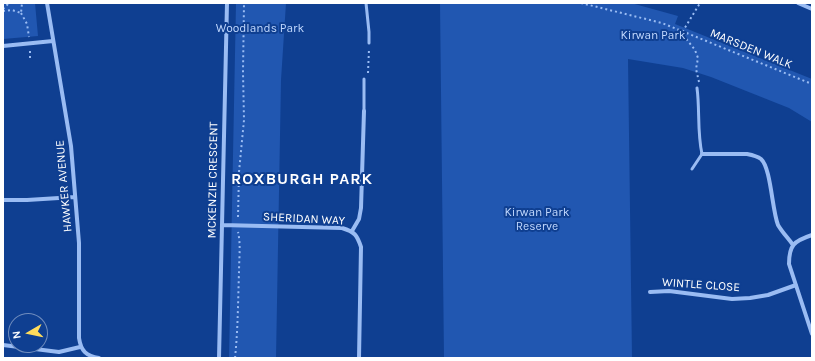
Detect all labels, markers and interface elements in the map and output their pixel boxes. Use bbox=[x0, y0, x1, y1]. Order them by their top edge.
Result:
park label: Woodlands Park bbox=[216, 22, 304, 36]
street label: MARSDEN WALK bbox=[708, 26, 794, 72]
park label: Kirwan Park bbox=[621, 29, 685, 43]
street label: MCKENZIE CRESCENT bbox=[205, 121, 221, 239]
street label: HAWKER AVENUE bbox=[53, 139, 75, 233]
district label: ROXBURGH PARK bbox=[231, 169, 373, 189]
park label: Kirwan Park Reserve bbox=[505, 206, 569, 234]
street label: SHERIDAN WAY bbox=[263, 210, 345, 228]
street label: WINTLE CLOSE bbox=[661, 275, 741, 295]
north arrow bbox=[8, 313, 48, 353]
text: N bbox=[10, 330, 24, 340]

